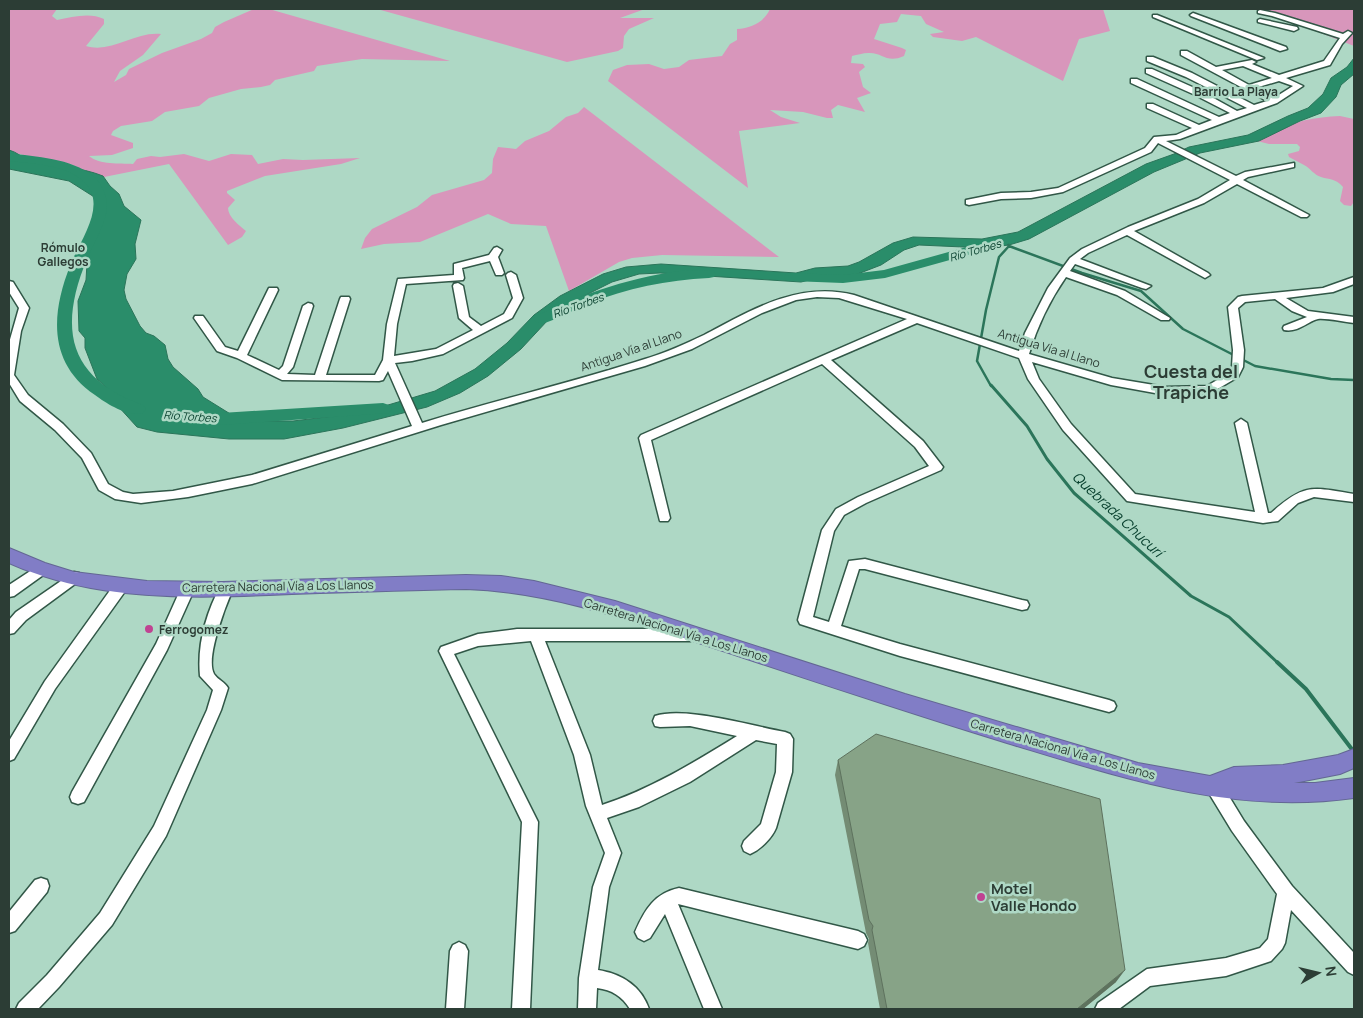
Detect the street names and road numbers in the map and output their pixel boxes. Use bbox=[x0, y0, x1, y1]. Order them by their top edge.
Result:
street label: Antigua Vía al Llano bbox=[996, 324, 1102, 372]
street label: Antigua Vía al Llano bbox=[578, 325, 684, 375]
street label: Carretera Nacional Vía a Los Llanos bbox=[182, 576, 374, 596]
street label: Carretera Nacional Vía a Los Llanos bbox=[582, 594, 770, 666]
street label: Carretera Nacional Vía a Los Llanos bbox=[969, 714, 1157, 784]

